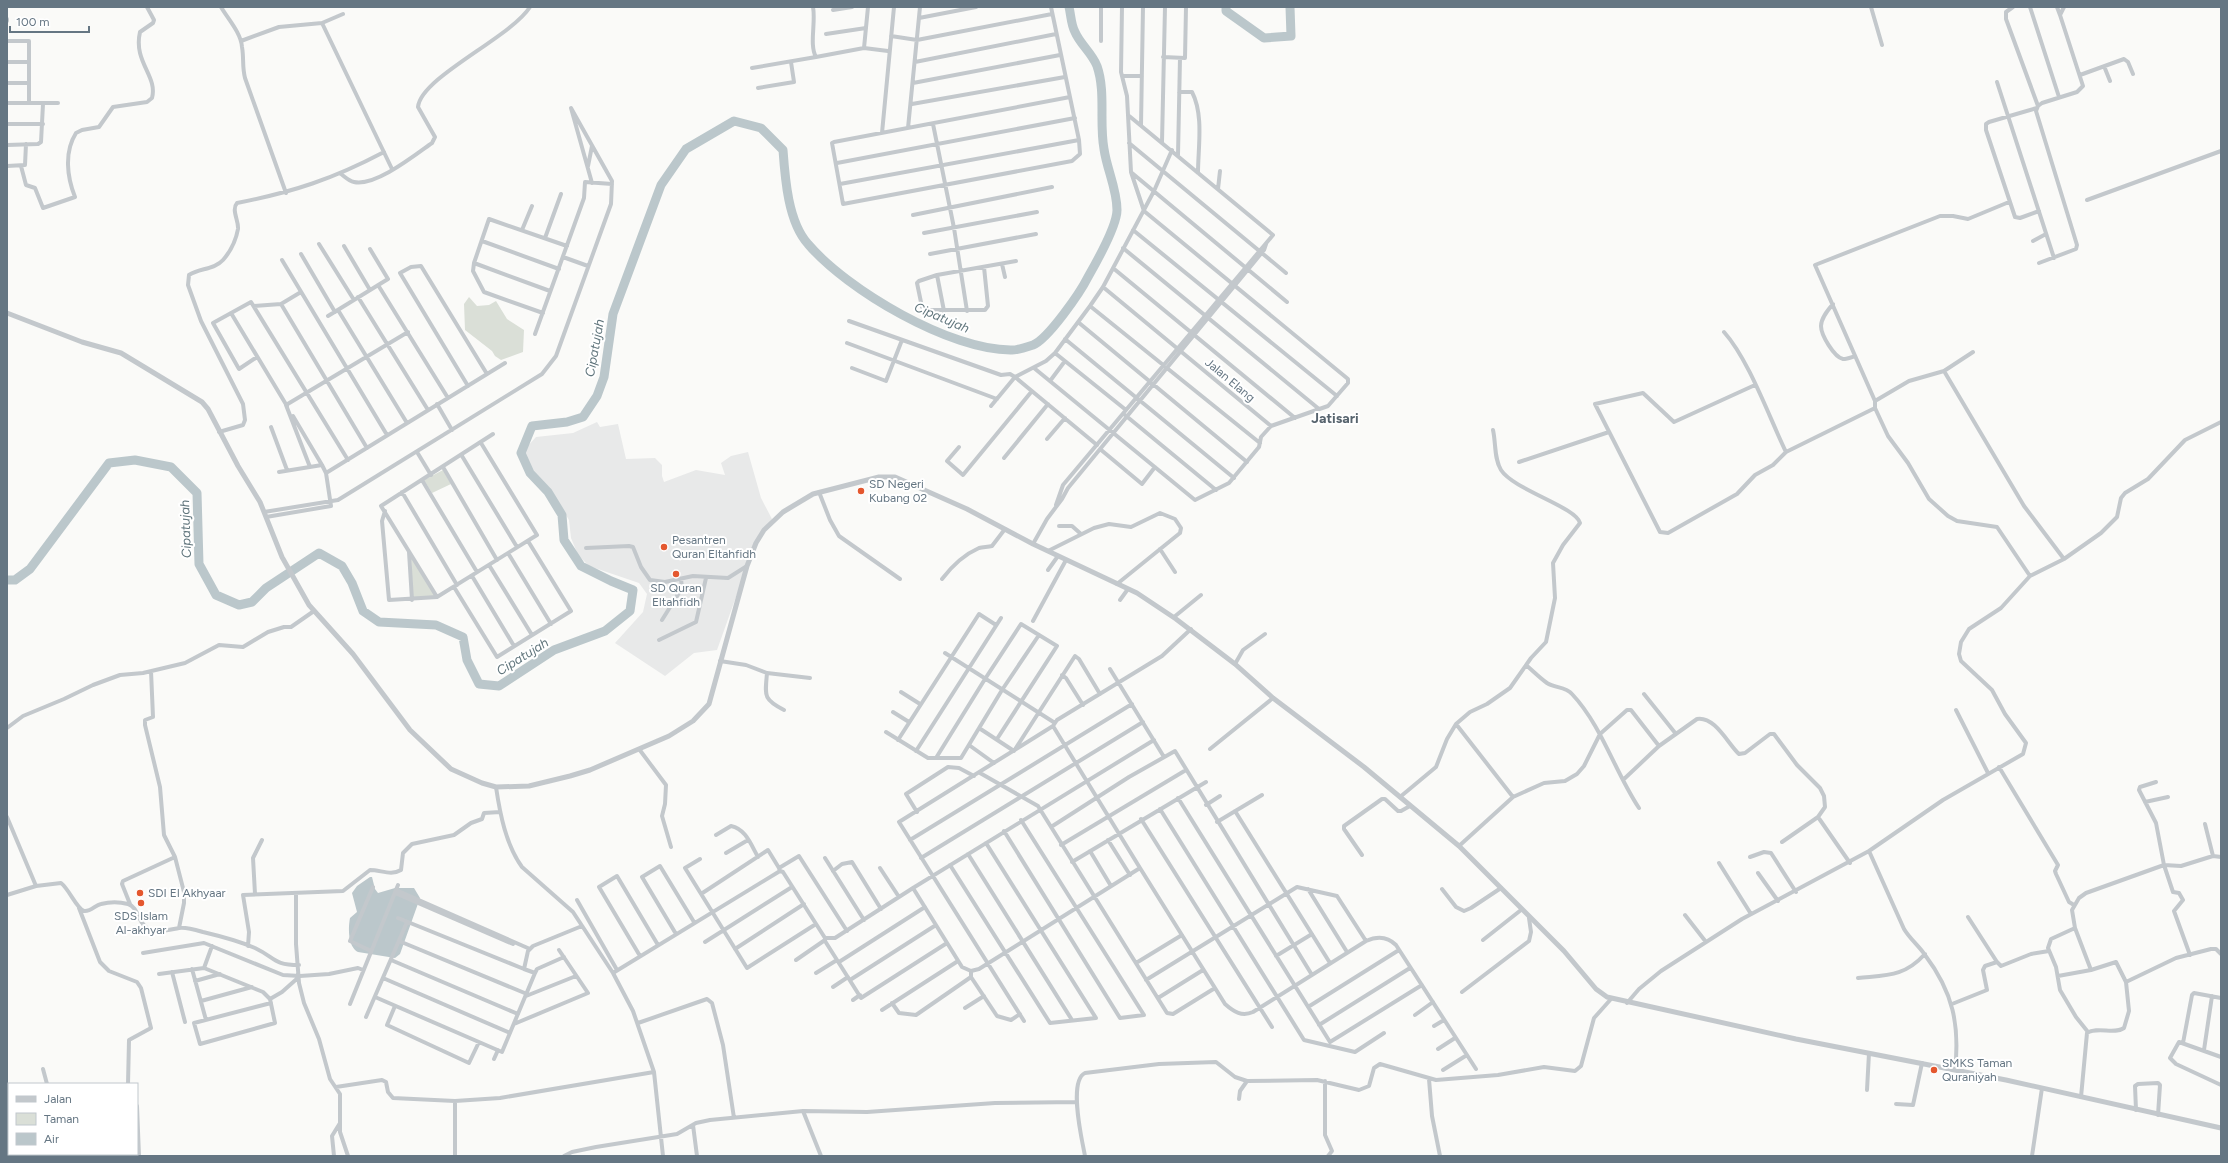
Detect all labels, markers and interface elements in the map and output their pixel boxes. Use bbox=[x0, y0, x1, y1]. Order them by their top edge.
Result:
scale bar bbox=[10, 8, 89, 34]
text: 100 m bbox=[16, 15, 50, 29]
water label: Cipatujah bbox=[912, 299, 972, 336]
water label: Cipatujah bbox=[582, 318, 607, 378]
street label: Jalan Elang bbox=[1202, 355, 1258, 405]
district label: Jatisari bbox=[1311, 410, 1359, 427]
place label: SD Negeri Kubang 02 bbox=[869, 477, 927, 505]
marker: SD Negeri Kubang 02 bbox=[856, 486, 866, 496]
water label: Cipatujah bbox=[177, 500, 194, 558]
place label: Pesantren Quran Eltahfidh bbox=[672, 533, 756, 561]
marker: Pesantren Quran Eltahfidh bbox=[659, 542, 669, 552]
marker: SD Quran Eltahfidh bbox=[671, 569, 681, 579]
place label: SD Quran Eltahfidh bbox=[650, 581, 702, 609]
water label: Cipatujah bbox=[494, 635, 551, 678]
place label: SDI El Akhyaar bbox=[148, 886, 226, 900]
marker: SDI El Akhyaar bbox=[135, 888, 145, 898]
marker: SDS Islam Al-akhyar bbox=[136, 898, 146, 908]
place label: SDS Islam Al-akhyar bbox=[114, 909, 168, 937]
place label: SMKS Taman Quraniyah bbox=[1942, 1056, 2013, 1084]
marker: SMKS Taman Quraniyah bbox=[1929, 1065, 1939, 1075]
legend bbox=[8, 1083, 138, 1155]
text: Jalan bbox=[44, 1092, 72, 1106]
text: Taman bbox=[44, 1112, 79, 1126]
text: Air bbox=[44, 1132, 59, 1146]

